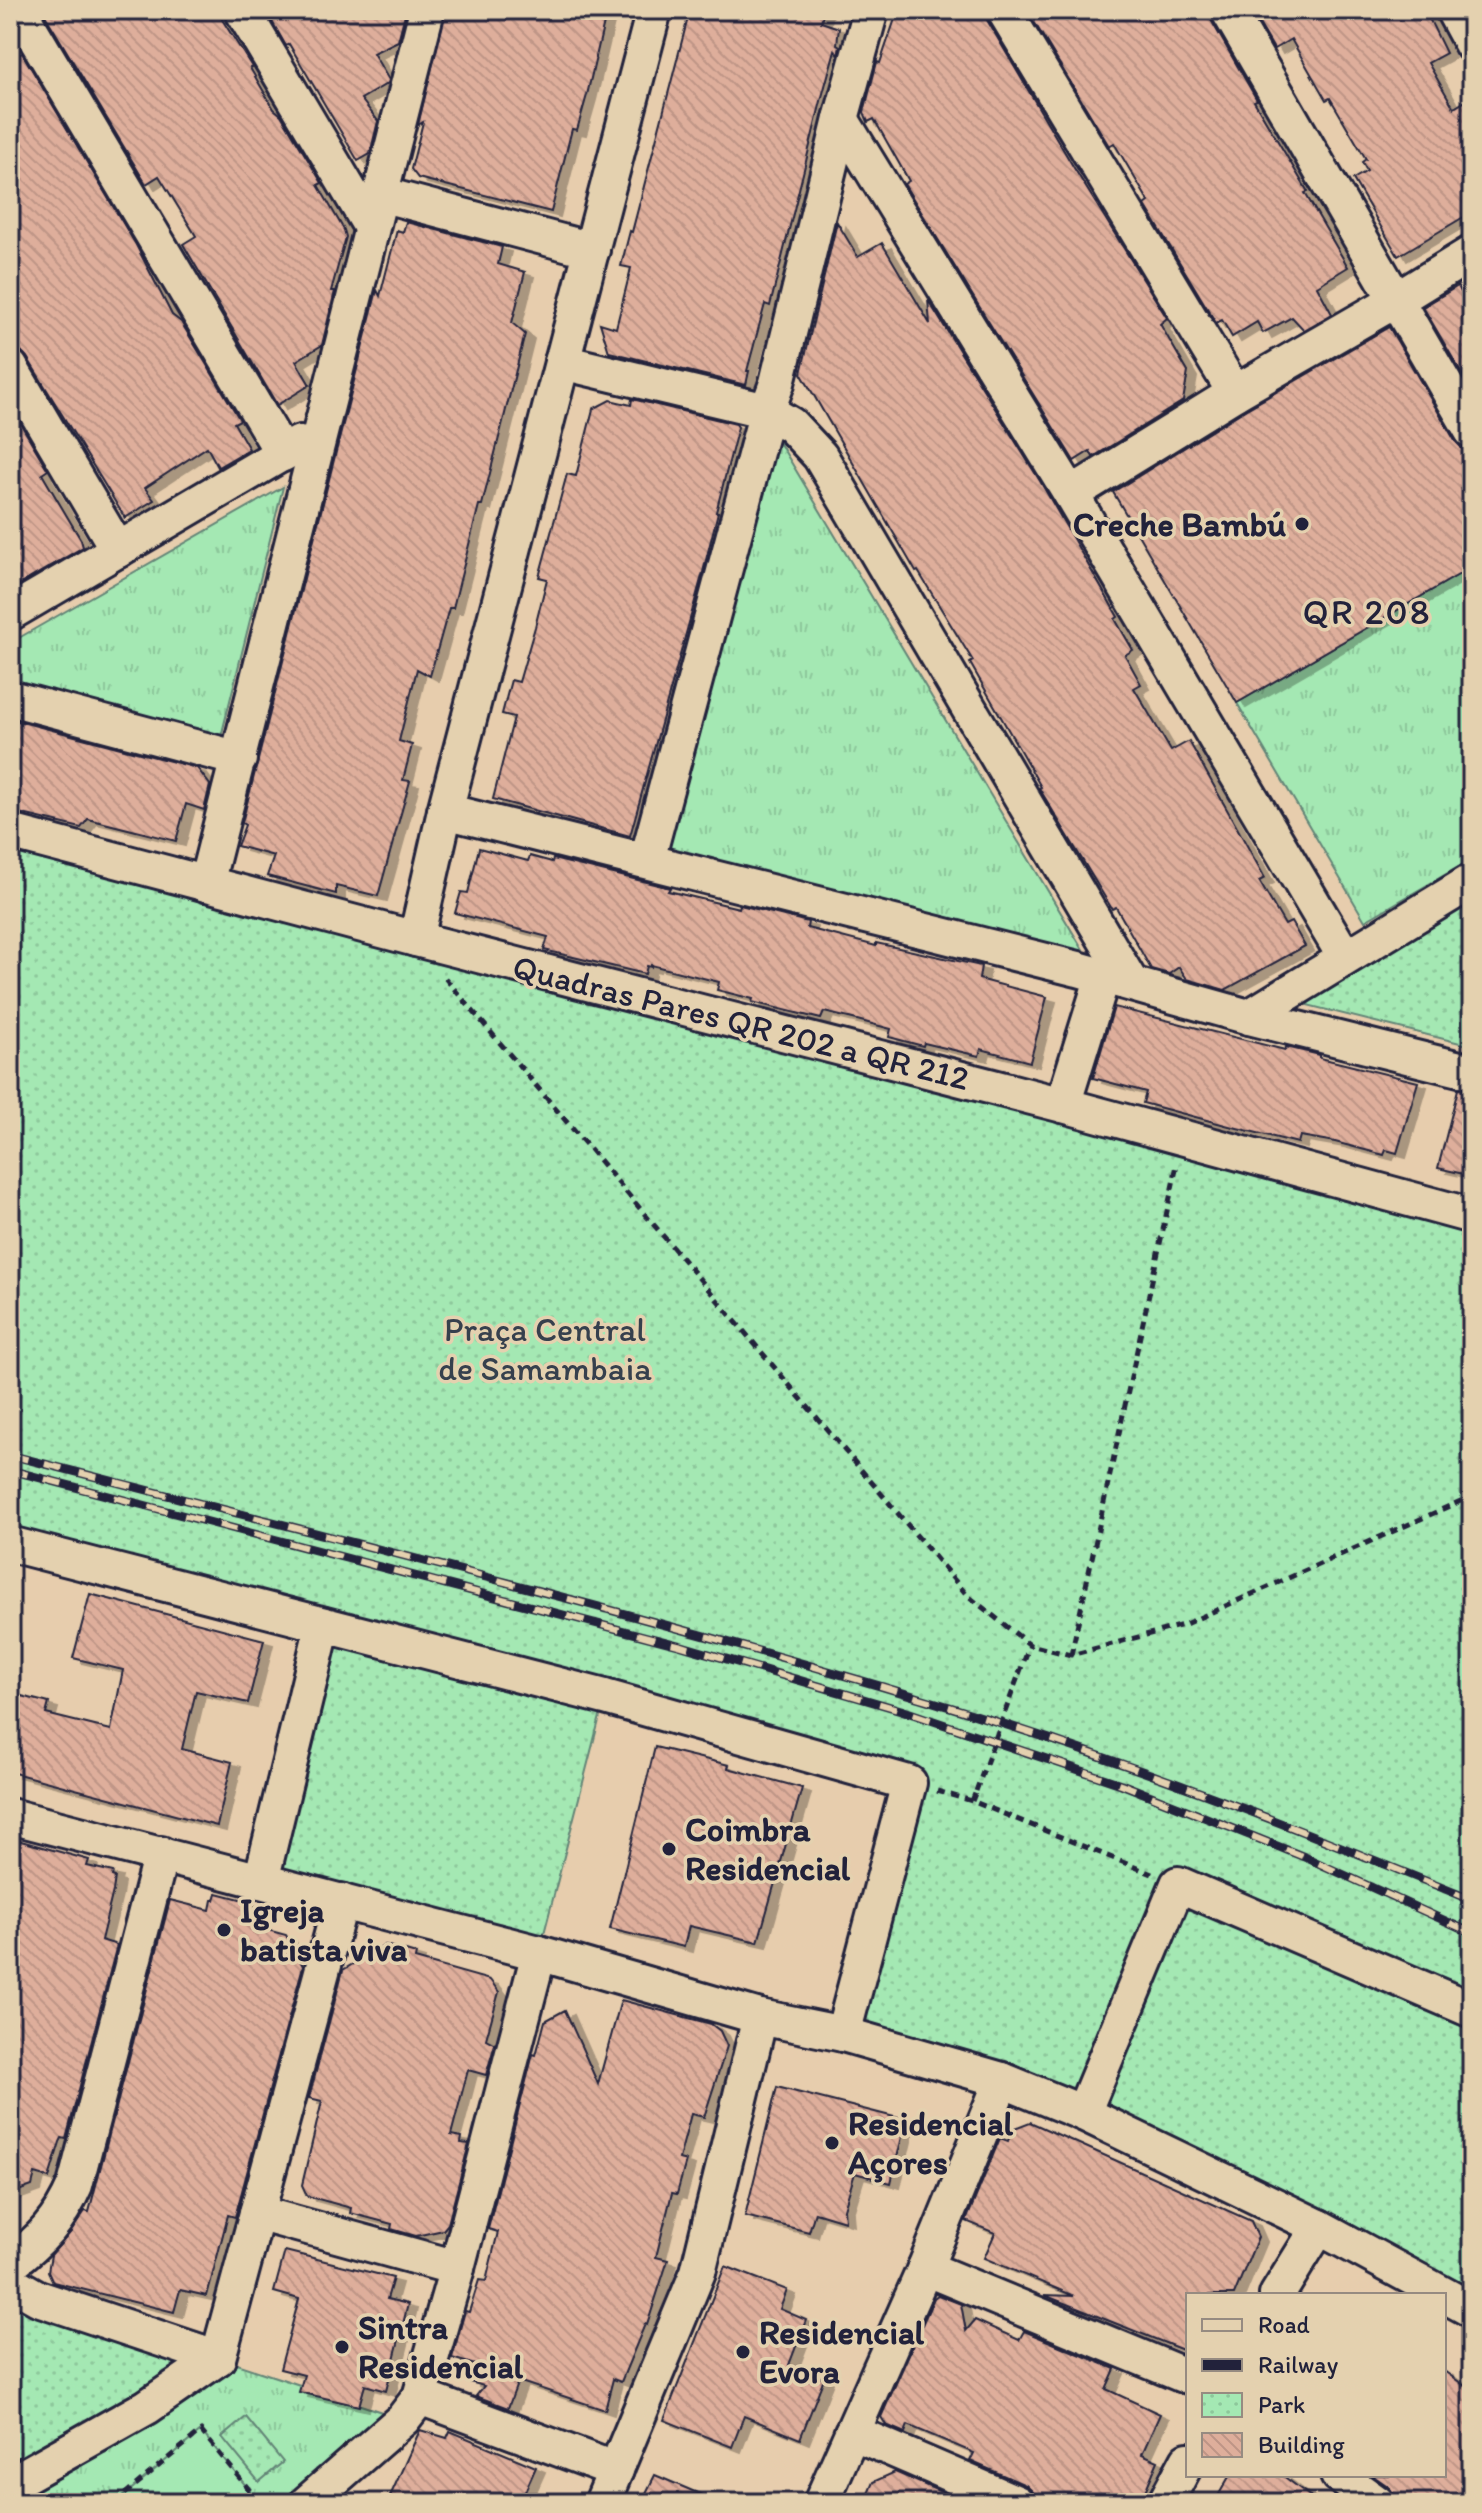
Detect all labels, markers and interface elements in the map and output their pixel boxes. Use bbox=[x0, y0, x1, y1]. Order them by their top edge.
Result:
place label: Creche Bambú bbox=[1073, 504, 1286, 545]
marker: Creche Bambú bbox=[1293, 515, 1311, 533]
district label: QR 208 bbox=[1303, 590, 1431, 633]
street label: Quadras Pares QR 202 a QR 212 bbox=[509, 946, 973, 1099]
park label: Praça Central de Samambaia bbox=[438, 1309, 652, 1389]
place label: Coimbra Residencial bbox=[685, 1809, 851, 1889]
marker: Coimbra Residencial bbox=[660, 1840, 678, 1858]
place label: Igreja batista viva bbox=[240, 1890, 407, 1970]
marker: Igreja batista viva bbox=[215, 1921, 233, 1939]
place label: Residencial Açores bbox=[848, 2103, 1014, 2183]
marker: Residencial Açores bbox=[823, 2134, 841, 2152]
legend bbox=[1186, 2293, 1446, 2477]
place label: Sintra Residencial bbox=[358, 2307, 524, 2387]
text: Road bbox=[1258, 2310, 1310, 2339]
place label: Residencial Evora bbox=[759, 2312, 925, 2392]
marker: Sintra Residencial bbox=[333, 2338, 351, 2356]
marker: Residencial Evora bbox=[734, 2343, 752, 2361]
text: Railway bbox=[1258, 2350, 1339, 2379]
text: Park bbox=[1258, 2390, 1305, 2419]
text: Building bbox=[1258, 2430, 1345, 2459]

